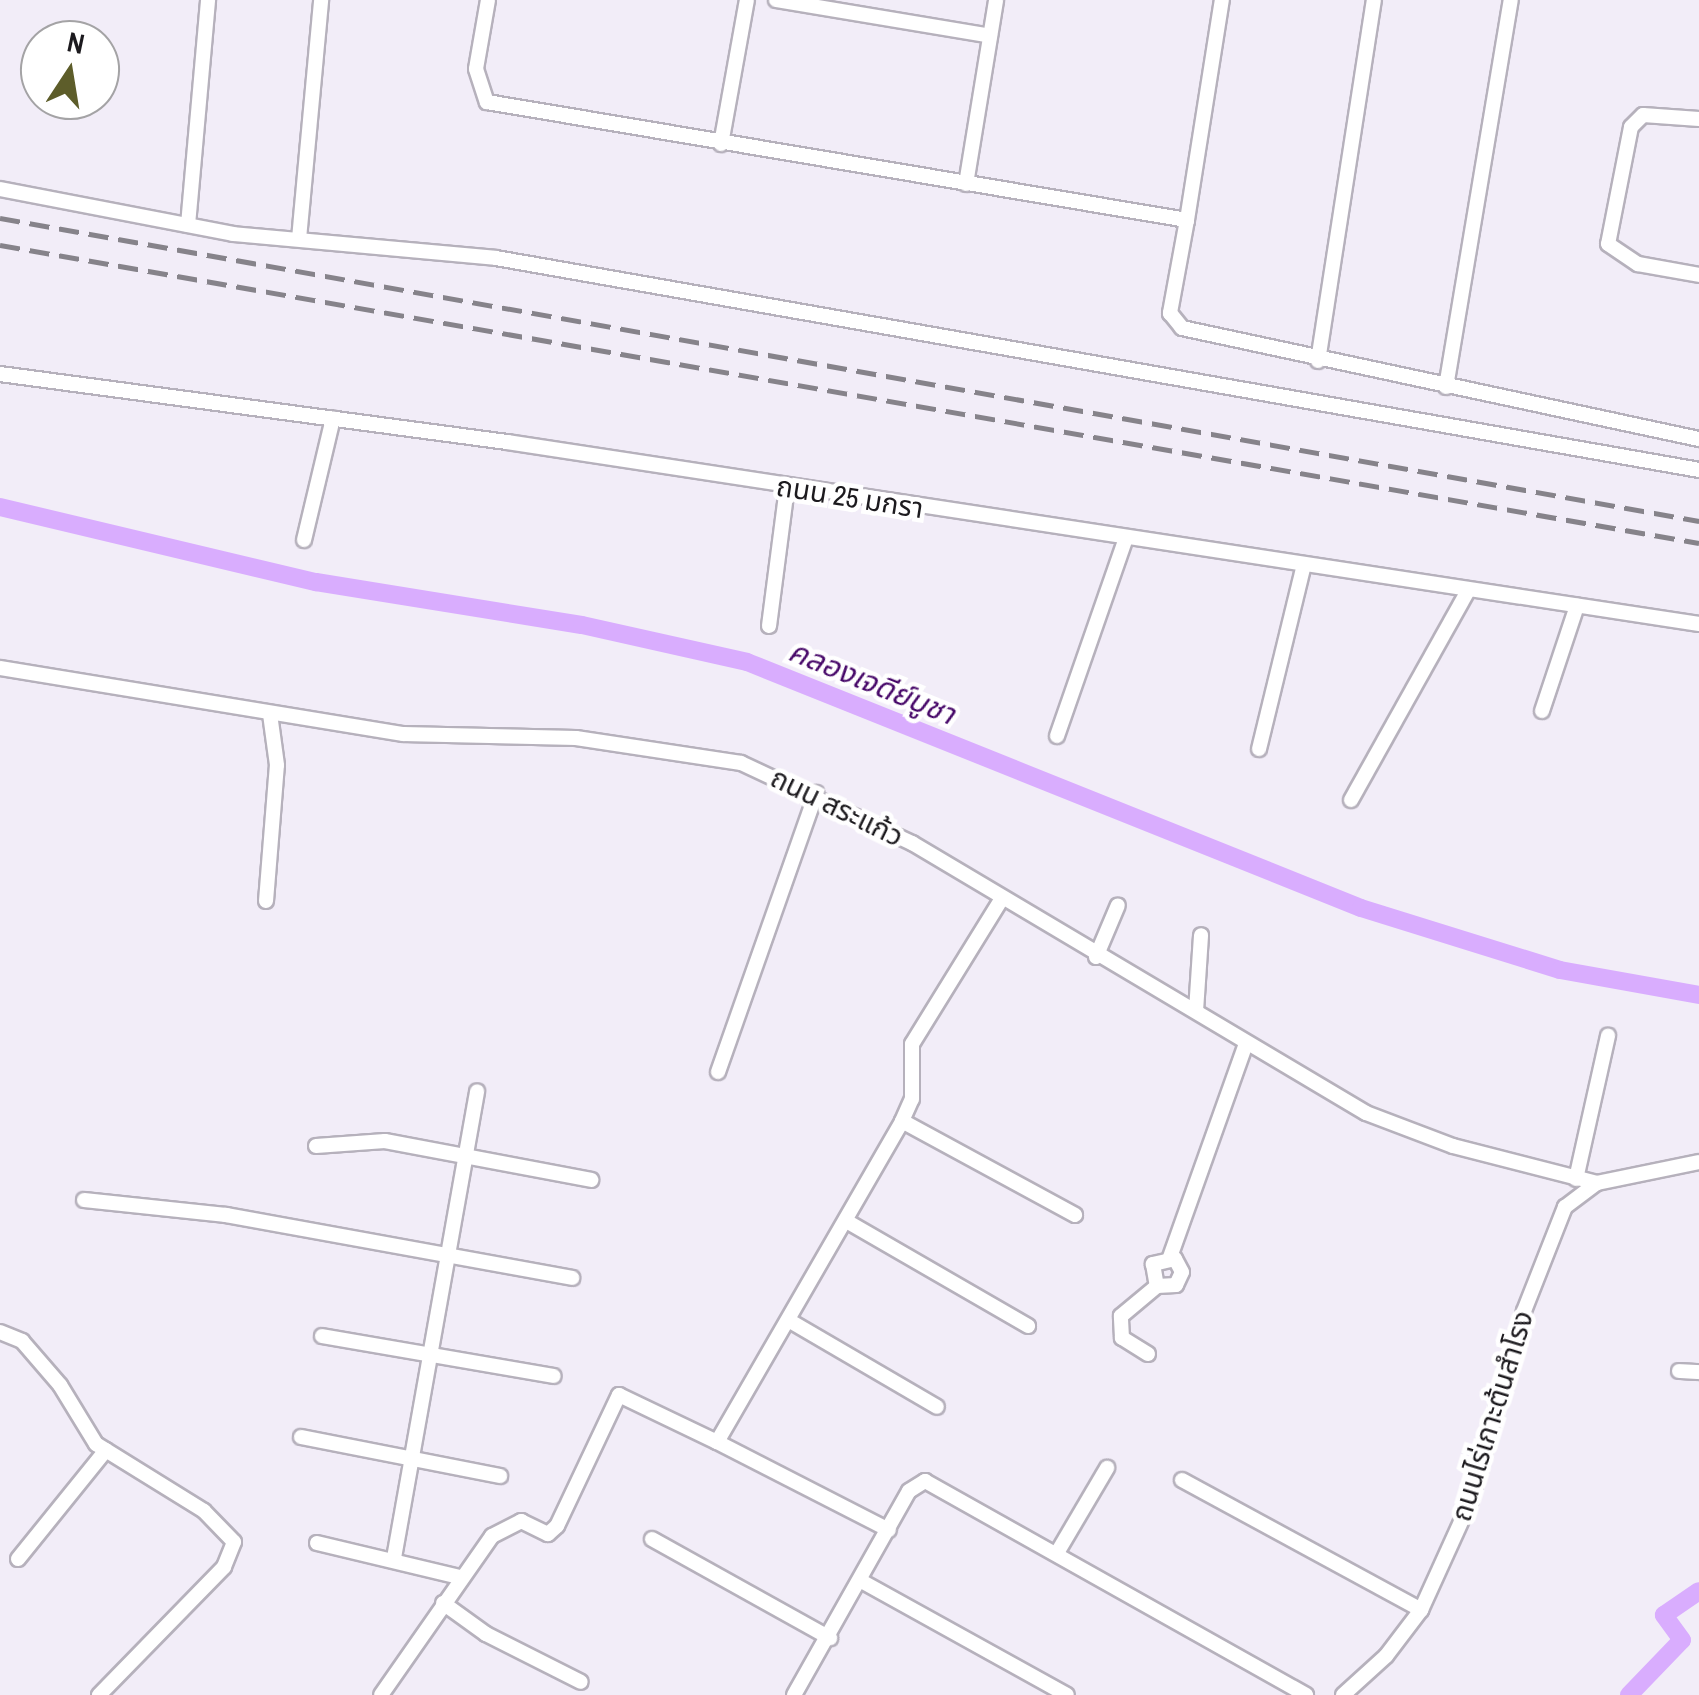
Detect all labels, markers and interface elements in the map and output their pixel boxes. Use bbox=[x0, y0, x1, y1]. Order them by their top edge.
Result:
north arrow bbox=[20, 20, 120, 120]
text: N bbox=[64, 22, 88, 63]
street label: ถนน 25 มกรา bbox=[774, 469, 926, 525]
water label: คลองเจดีย์บูชา bbox=[784, 632, 960, 732]
street label: ถนน สระแก้ว bbox=[765, 761, 909, 853]
street label: ถนนไร่เกาะต้นสำโรง bbox=[1444, 1307, 1540, 1525]

